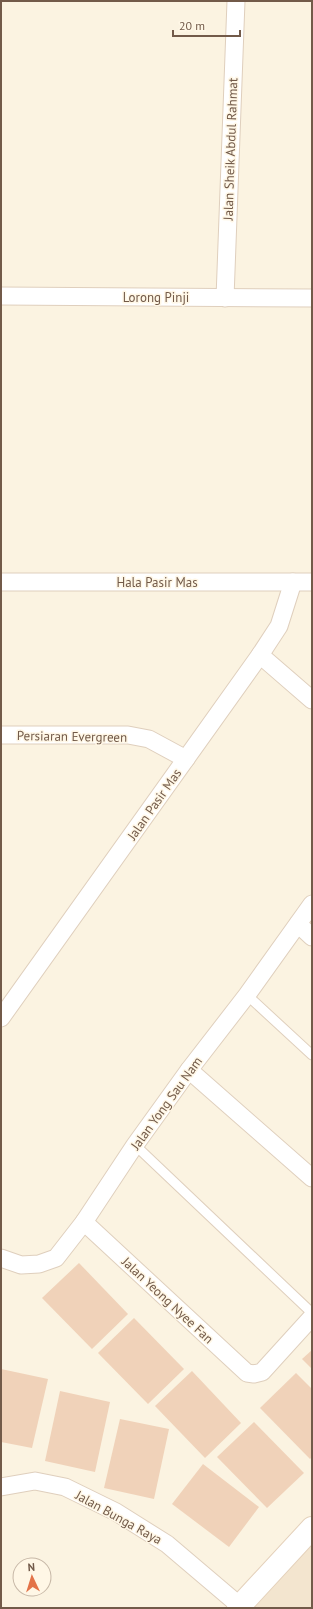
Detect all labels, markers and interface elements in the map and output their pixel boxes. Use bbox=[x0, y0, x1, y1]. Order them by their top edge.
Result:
scale bar bbox=[173, 12, 240, 38]
text: 20 m bbox=[179, 18, 205, 33]
street label: Jalan Sheik Abdul Rahmat bbox=[219, 77, 242, 222]
street label: Lorong Pinji bbox=[123, 289, 189, 306]
street label: Hala Pasir Mas bbox=[116, 574, 198, 591]
street label: Persiaran Evergreen bbox=[17, 727, 127, 746]
street label: Jalan Pasir Mas bbox=[123, 765, 185, 844]
street label: Jalan Yong Sau Nam bbox=[126, 1053, 206, 1154]
street label: Jalan Yeong Nyee Fan bbox=[118, 1253, 217, 1347]
street label: Jalan Bunga Raya bbox=[72, 1486, 165, 1548]
north arrow bbox=[12, 1557, 52, 1597]
text: N bbox=[27, 1560, 35, 1574]

